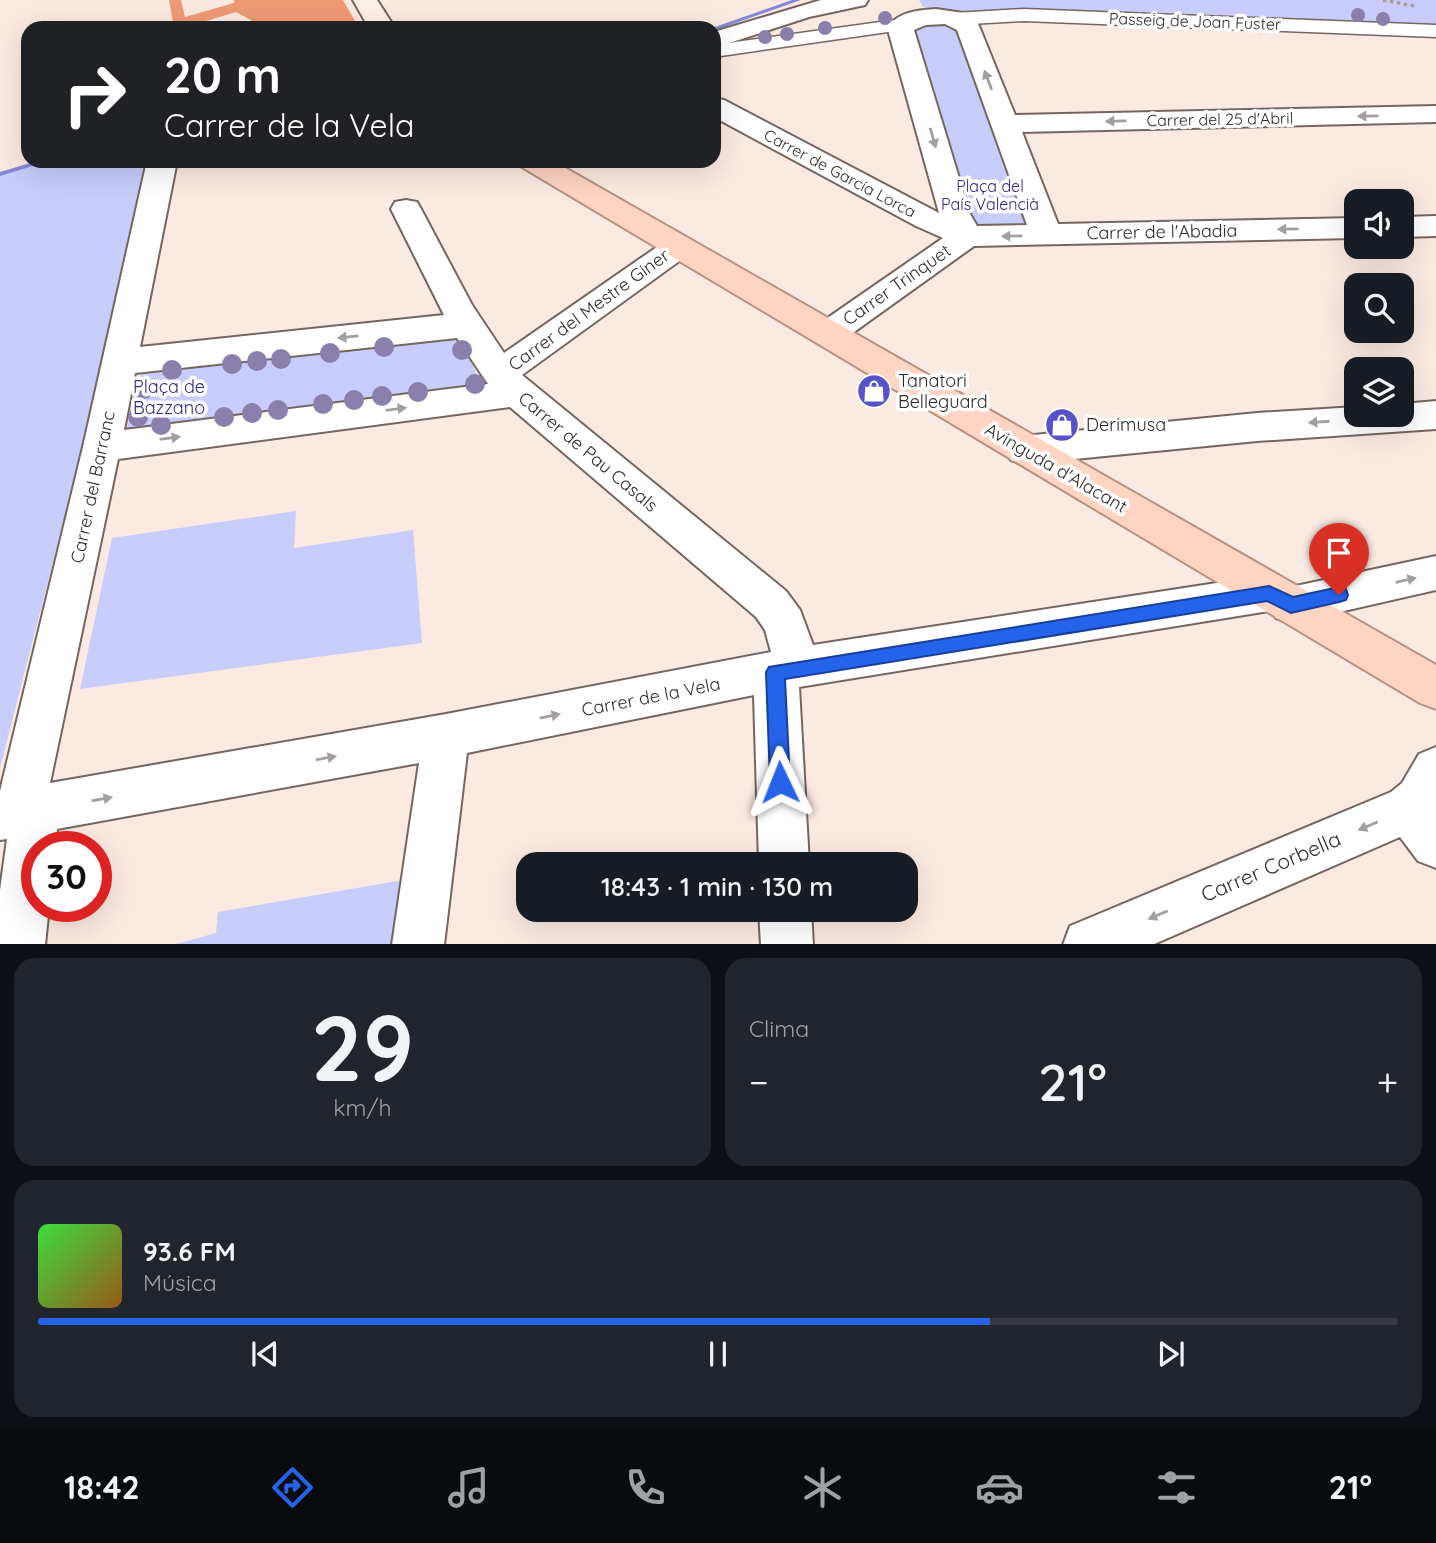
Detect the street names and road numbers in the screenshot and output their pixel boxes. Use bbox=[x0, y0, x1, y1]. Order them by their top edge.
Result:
street label: Passeig de Joan Fuster bbox=[1109, 8, 1281, 34]
street label: Carrer del 25 d'Abril bbox=[1147, 108, 1293, 130]
street label: Carrer de García Lorca bbox=[761, 124, 919, 222]
street label: Carrer de l'Abadia bbox=[1086, 219, 1238, 244]
street label: Carrer Trinquet bbox=[838, 239, 955, 330]
street label: Carrer del Mestre Giner bbox=[504, 243, 674, 376]
street label: Carrer de Pau Casals bbox=[514, 386, 663, 517]
street label: Carrer del Barranc bbox=[65, 409, 120, 565]
street label: Avinguda d'Alacant bbox=[981, 417, 1132, 518]
street label: Carrer de la Vela bbox=[580, 672, 722, 721]
street label: Carrer Corbella bbox=[1197, 825, 1344, 907]

